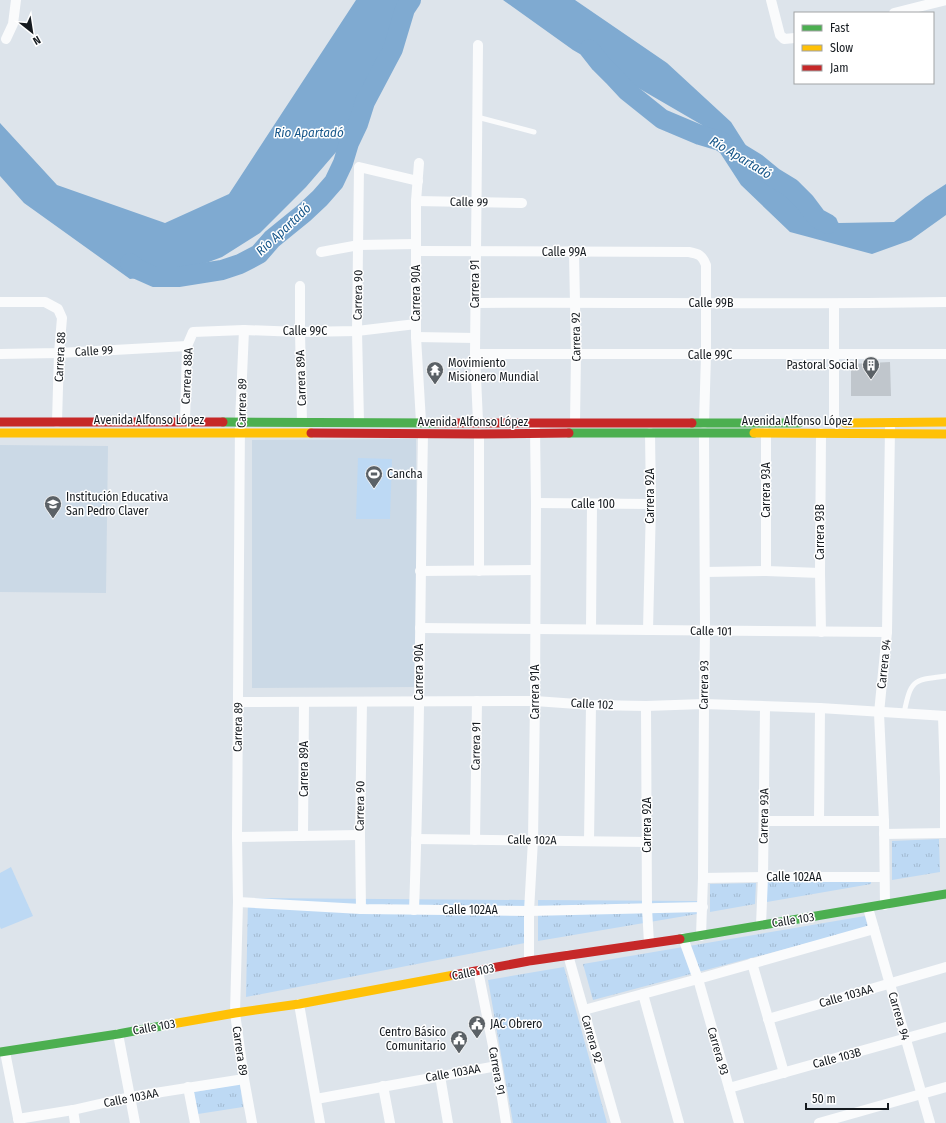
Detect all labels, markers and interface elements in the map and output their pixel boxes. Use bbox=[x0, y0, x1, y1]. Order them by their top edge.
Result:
north arrow bbox=[12, 12, 52, 52]
legend bbox=[794, 12, 934, 84]
text: Fast bbox=[830, 21, 849, 35]
text: N bbox=[31, 33, 43, 48]
text: Slow bbox=[830, 41, 853, 55]
text: Jam bbox=[830, 61, 848, 75]
water label: Rio Apartadó bbox=[274, 125, 344, 140]
water label: Río Apartadó bbox=[707, 133, 775, 182]
street label: Calle 99 bbox=[450, 195, 488, 209]
water label: Río Apartadó bbox=[253, 200, 314, 259]
street label: Calle 99A bbox=[542, 245, 587, 259]
street label: Carrera 91 bbox=[468, 260, 482, 308]
street label: Carrera 90A bbox=[409, 264, 423, 321]
street label: Carrera 90 bbox=[351, 270, 365, 320]
street label: Calle 99B bbox=[689, 296, 734, 310]
street label: Carrera 92 bbox=[569, 312, 583, 362]
street label: Calle 99C bbox=[283, 324, 327, 338]
street label: Carrera 88 bbox=[52, 331, 68, 383]
street label: Calle 99 bbox=[74, 343, 114, 359]
street label: Carrera 88A bbox=[179, 347, 196, 405]
street label: Calle 99C bbox=[688, 348, 732, 362]
street label: Carrera 89A bbox=[293, 349, 309, 406]
building icon: Pastoral Social bbox=[861, 355, 881, 380]
place label: Movimiento Misionero Mundial bbox=[448, 356, 539, 384]
place label: Pastoral Social bbox=[786, 358, 858, 372]
temple icon: Movimiento Misionero Mundial bbox=[425, 360, 445, 385]
street label: Carrera 89 bbox=[235, 378, 249, 428]
street label: Avenida Alfonso López bbox=[94, 413, 204, 427]
street label: Avenida Alfonso López bbox=[742, 414, 852, 428]
street label: Avenida Alfonso López bbox=[418, 415, 528, 429]
street label: Carrera 93A bbox=[759, 461, 773, 518]
sports icon: Cancha bbox=[364, 464, 384, 489]
place label: Cancha bbox=[387, 467, 423, 481]
street label: Carrera 92A bbox=[643, 468, 657, 524]
place label: Institución Educativa San Pedro Claver bbox=[66, 490, 168, 518]
school or university icon: Institución Educativa San Pedro Claver bbox=[43, 494, 63, 519]
street label: Calle 100 bbox=[571, 497, 615, 511]
street label: Carrera 93B bbox=[813, 504, 827, 560]
street label: Calle 101 bbox=[690, 624, 732, 638]
street label: Carrera 94 bbox=[874, 638, 894, 690]
street label: Carrera 90A bbox=[412, 643, 426, 700]
street label: Carrera 93 bbox=[697, 660, 711, 710]
street label: Carrera 91A bbox=[528, 664, 542, 719]
street label: Calle 102 bbox=[570, 696, 614, 712]
street label: Carrera 89 bbox=[231, 702, 245, 752]
street label: Carrera 91 bbox=[469, 722, 483, 770]
street label: Carrera 89A bbox=[297, 740, 311, 797]
street label: Carrera 90 bbox=[353, 781, 367, 831]
street label: Carrera 93A bbox=[757, 787, 771, 844]
street label: Carrera 92A bbox=[640, 797, 654, 853]
street label: Calle 102A bbox=[507, 833, 557, 847]
street label: Calle 102AA bbox=[766, 870, 822, 884]
street label: Calle 102AA bbox=[442, 903, 498, 917]
street label: Calle 103 bbox=[771, 910, 815, 930]
street label: Calle 103 bbox=[451, 961, 495, 983]
street label: Calle 103AA bbox=[817, 981, 875, 1010]
street label: Carrera 94 bbox=[885, 990, 913, 1042]
street label: Carrera 92 bbox=[578, 1013, 606, 1065]
public building icon: JAC Obrero bbox=[467, 1014, 487, 1039]
street label: Calle 103 bbox=[132, 1016, 176, 1038]
place label: JAC Obrero bbox=[490, 1017, 542, 1031]
street label: Carrera 89 bbox=[230, 1025, 250, 1077]
place label: Centro Básico Comunitario bbox=[379, 1025, 446, 1053]
street label: Carrera 93 bbox=[704, 1025, 732, 1077]
public building icon: Centro Básico Comunitario bbox=[449, 1029, 469, 1054]
street label: Calle 103B bbox=[811, 1045, 863, 1071]
street label: Carrera 91 bbox=[486, 1046, 508, 1096]
street label: Calle 103AA bbox=[424, 1061, 482, 1085]
scale bar bbox=[806, 1085, 888, 1111]
street label: Calle 103AA bbox=[102, 1086, 160, 1110]
text: 50 m bbox=[812, 1092, 836, 1106]

